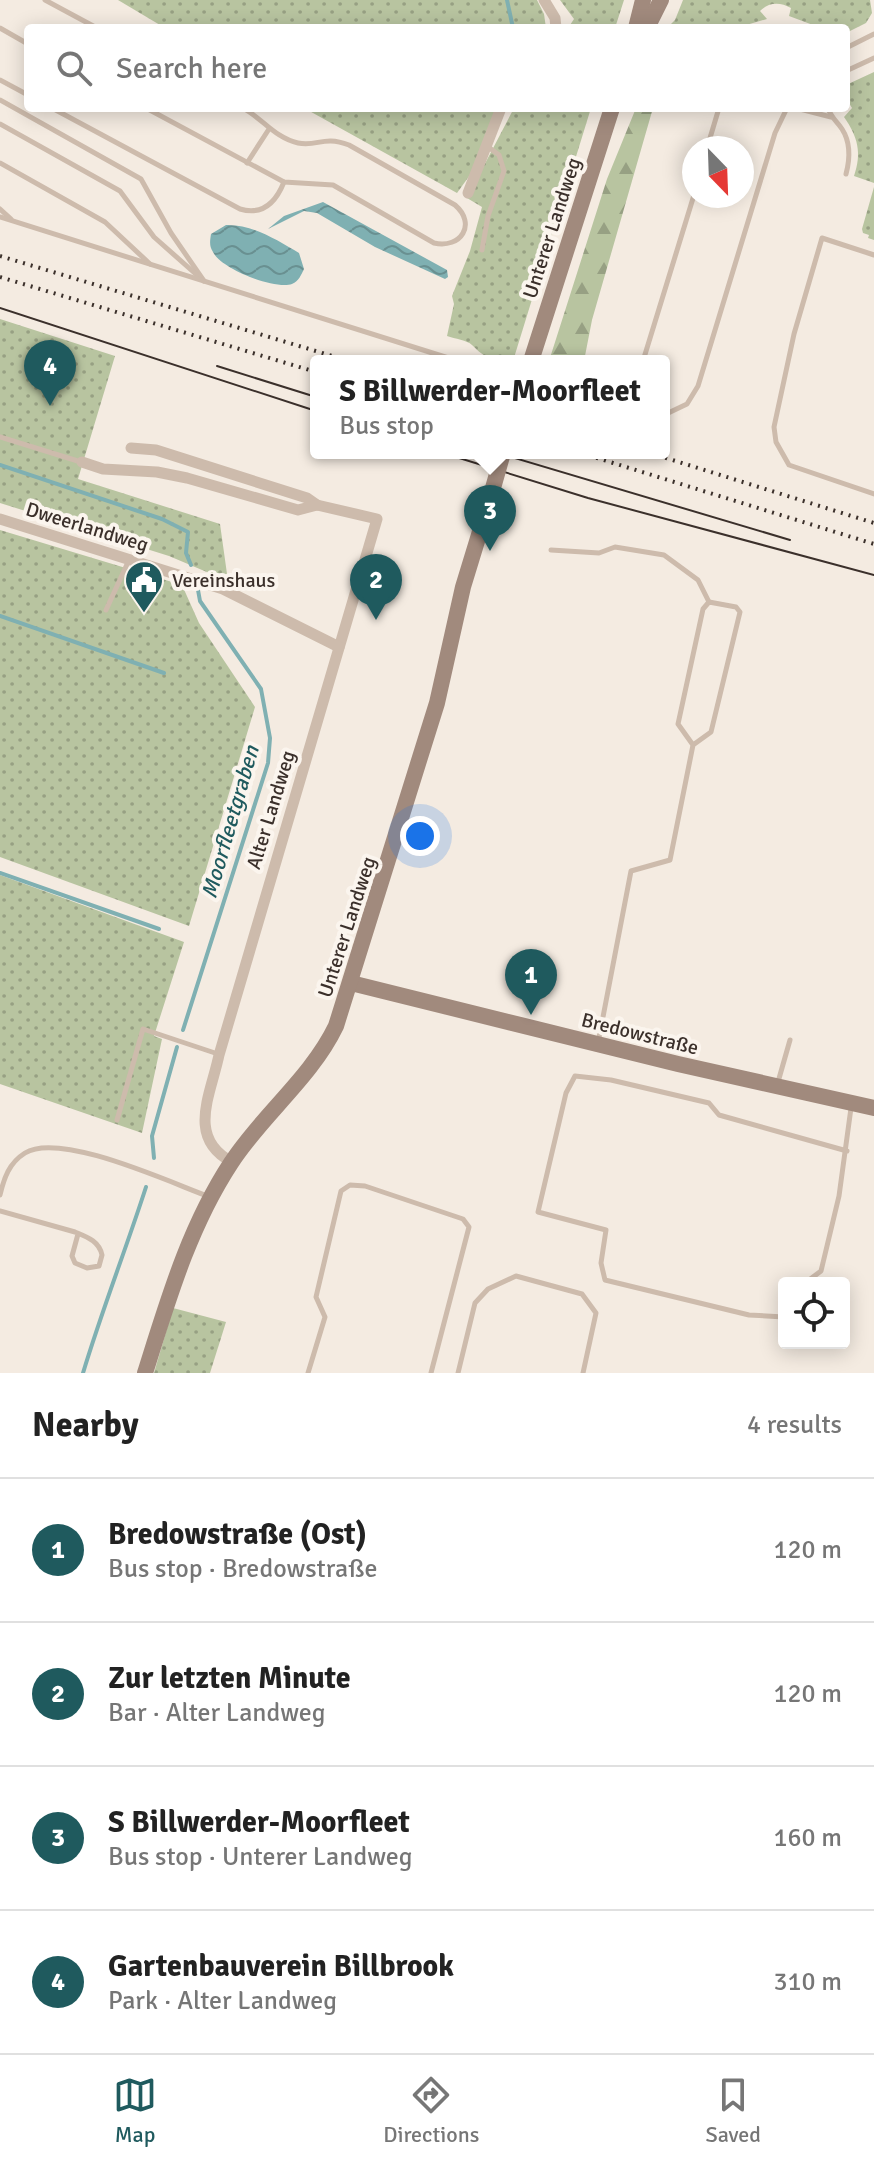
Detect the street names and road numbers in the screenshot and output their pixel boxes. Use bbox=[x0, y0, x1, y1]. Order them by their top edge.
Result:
street label: Unterer Landweg bbox=[517, 154, 587, 302]
street label: Dweerlandweg bbox=[23, 497, 151, 557]
street label: Alter Landweg bbox=[241, 748, 301, 872]
street label: Unterer Landweg bbox=[312, 853, 382, 1001]
street label: Bredowstraße bbox=[579, 1007, 701, 1061]

